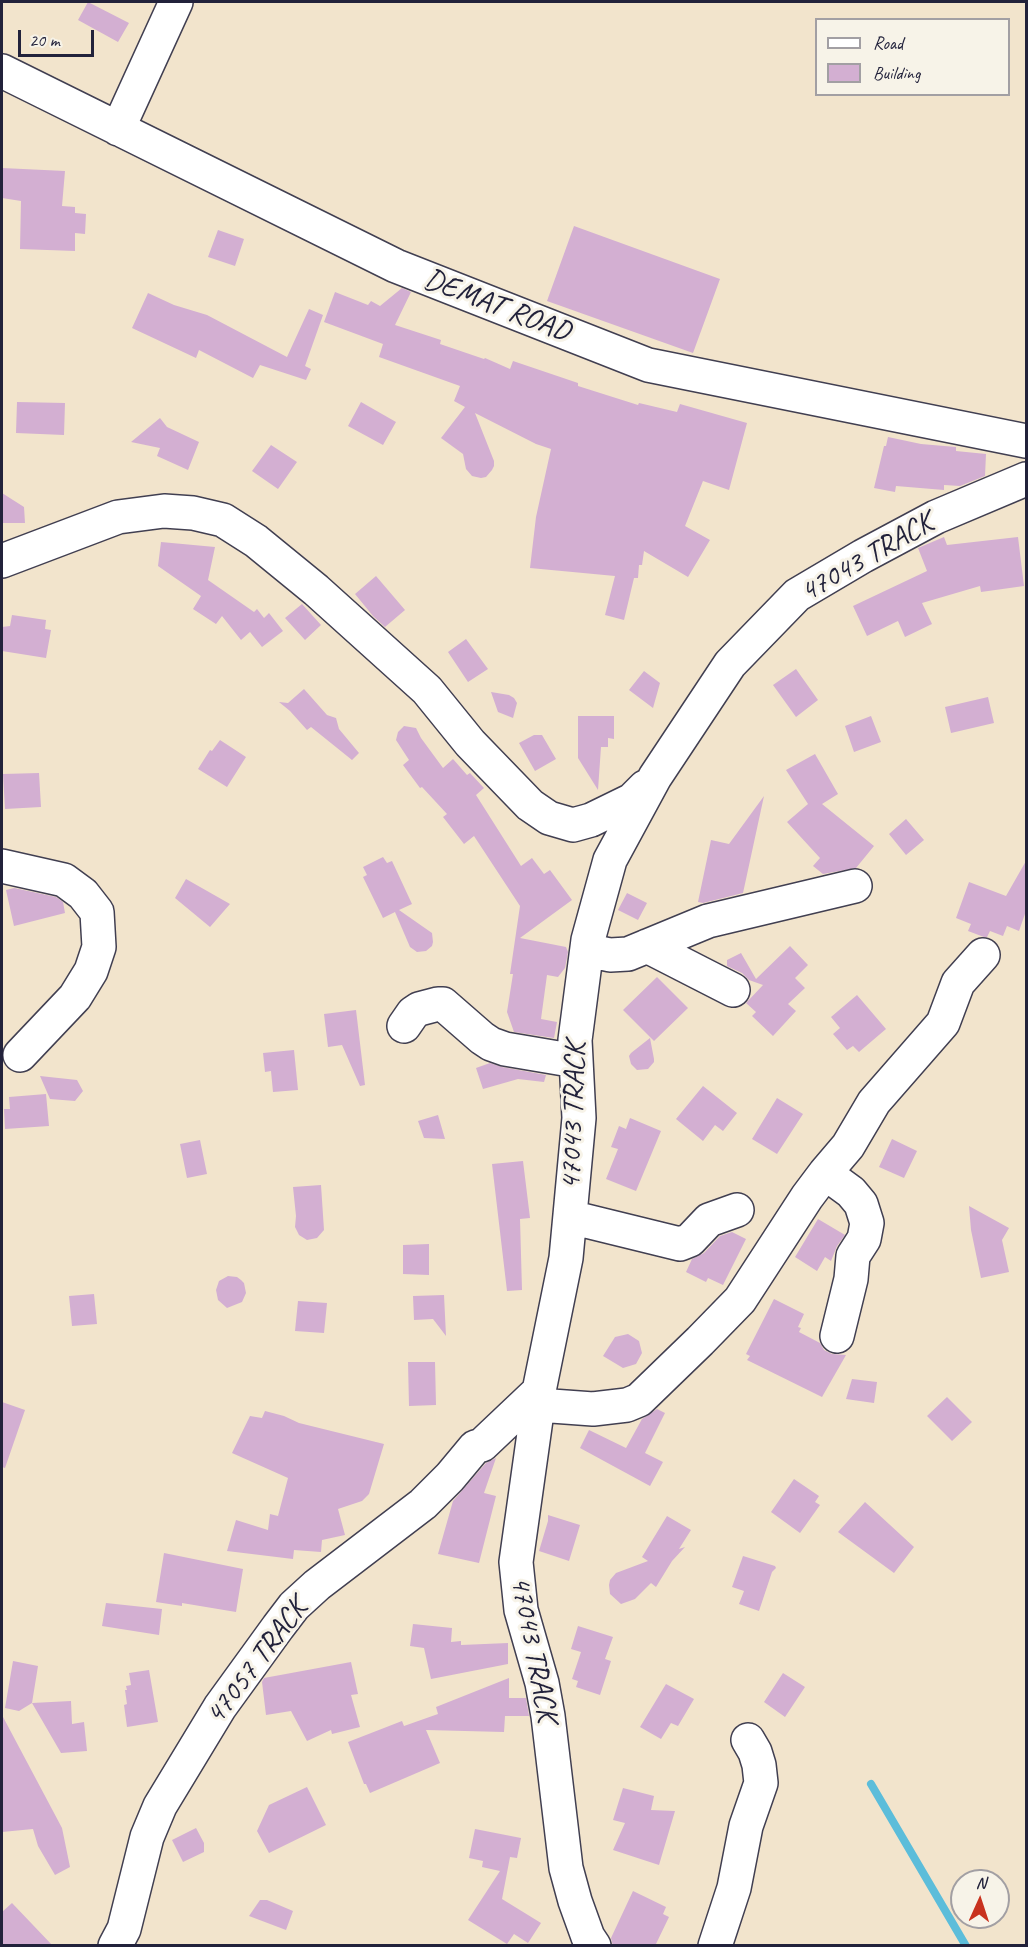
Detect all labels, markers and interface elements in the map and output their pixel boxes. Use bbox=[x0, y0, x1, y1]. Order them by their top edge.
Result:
scale bar bbox=[21, 18, 98, 56]
legend bbox=[815, 18, 1010, 96]
text: 20 m bbox=[29, 29, 60, 51]
text: Road bbox=[873, 32, 903, 54]
text: Building bbox=[873, 62, 920, 84]
street label: DEMAT ROAD bbox=[419, 262, 575, 350]
street label: 47043 TRACK bbox=[794, 505, 940, 611]
street label: 47043 TRACK bbox=[553, 1041, 595, 1191]
street label: 47043 TRACK bbox=[501, 1573, 565, 1725]
street label: 47057 TRACK bbox=[198, 1592, 316, 1732]
north arrow bbox=[950, 1869, 1010, 1929]
text: N bbox=[975, 1873, 986, 1893]

